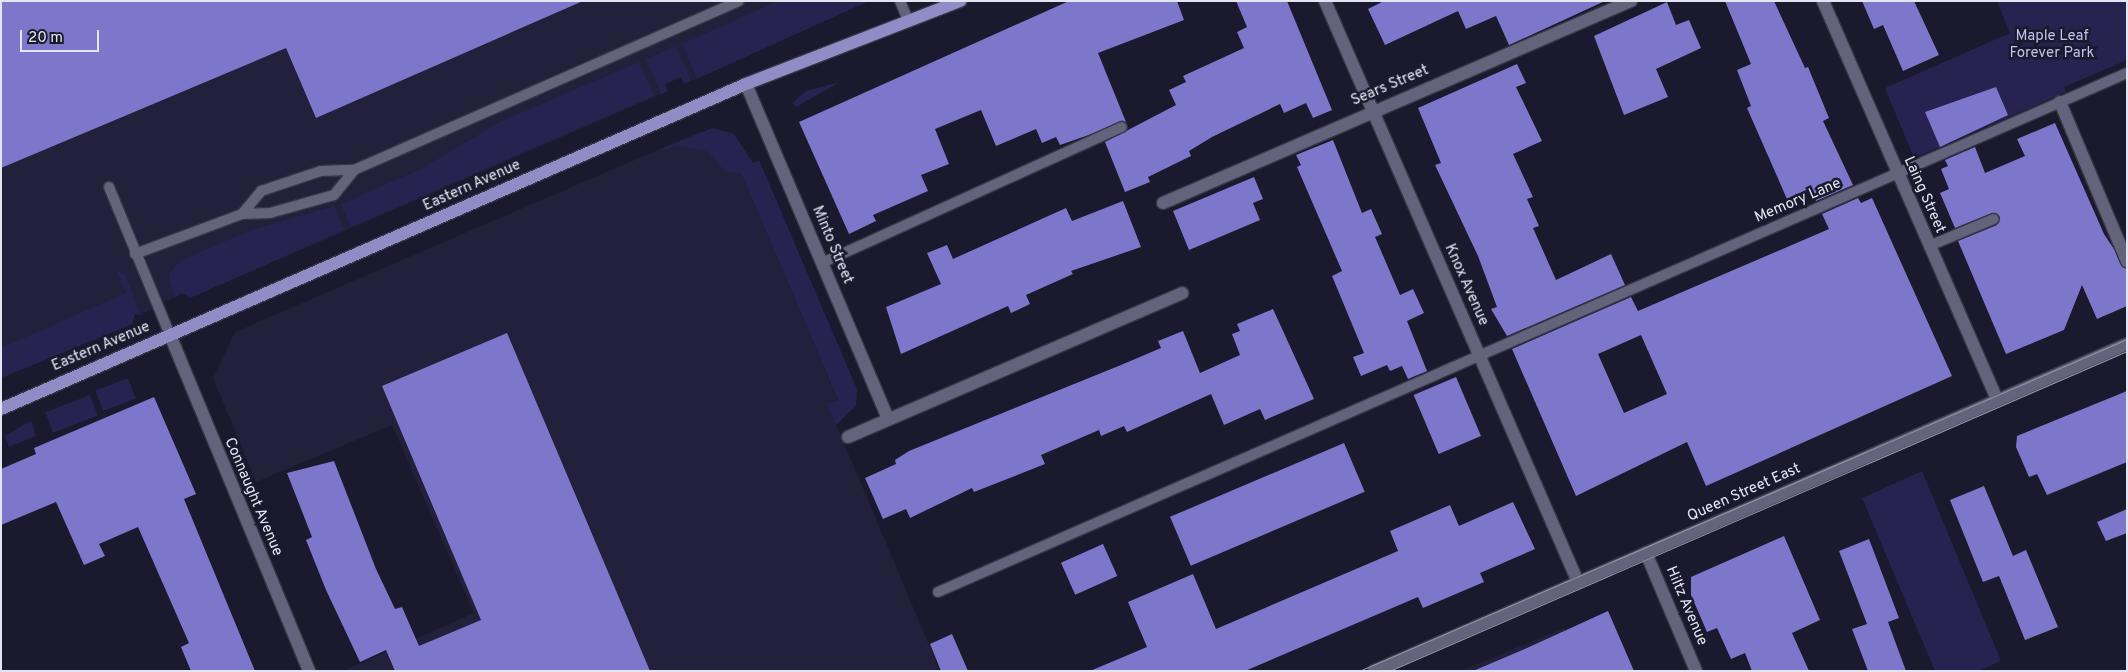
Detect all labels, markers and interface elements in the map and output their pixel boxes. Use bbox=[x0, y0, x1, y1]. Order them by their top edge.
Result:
scale bar bbox=[22, 20, 101, 52]
park label: Maple Leaf Forever Park bbox=[2010, 27, 2094, 62]
text: 20 m bbox=[28, 29, 63, 48]
street label: Sears Street bbox=[1349, 62, 1431, 110]
street label: Laing Street bbox=[1899, 154, 1949, 236]
street label: Eastern Avenue bbox=[420, 156, 524, 216]
street label: Memory Lane bbox=[1752, 175, 1844, 227]
street label: Minto Street bbox=[808, 203, 856, 287]
street label: Knox Avenue bbox=[1440, 241, 1492, 329]
street label: Eastern Avenue bbox=[49, 318, 153, 376]
street label: Connaught Avenue bbox=[220, 435, 286, 559]
street label: Queen Street East bbox=[1685, 460, 1803, 526]
street label: Hiltz Avenue bbox=[1661, 563, 1711, 649]

